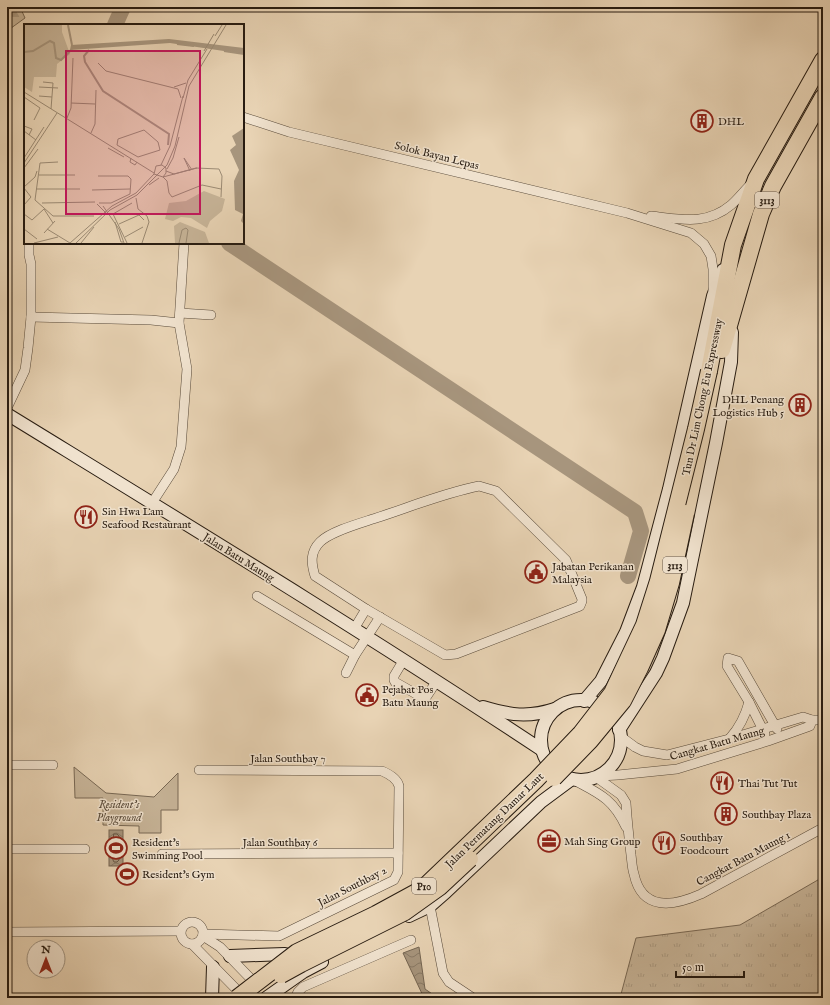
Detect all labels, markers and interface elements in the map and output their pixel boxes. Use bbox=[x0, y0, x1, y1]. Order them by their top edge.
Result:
inset map bbox=[24, 24, 244, 244]
building icon: DHL bbox=[689, 108, 715, 134]
place label: DHL bbox=[718, 115, 744, 129]
street label: Solok Bayan Lepas bbox=[393, 139, 481, 173]
road number: 3113 bbox=[755, 192, 779, 208]
street label: Tun Dr Lim Chong Eu Expressway bbox=[679, 317, 727, 477]
building icon: DHL Penang Logistics Hub 5 bbox=[787, 392, 813, 418]
place label: DHL Penang Logistics Hub 5 bbox=[712, 393, 785, 420]
restaurant icon: Sin Hwa Lam Seafood Restaurant bbox=[73, 504, 99, 530]
place label: Sin Hwa Lam Seafood Restaurant bbox=[102, 505, 192, 532]
street label: Jalan Batu Maung bbox=[198, 529, 278, 586]
road number: 3113 bbox=[663, 557, 687, 573]
public building icon: Jabatan Perikanan Malaysia bbox=[523, 559, 549, 585]
place label: Jabatan Perikanan Malaysia bbox=[550, 560, 634, 587]
public building icon: Pejabat Pos Batu Maung bbox=[354, 682, 380, 708]
place label: Pejabat Pos Batu Maung bbox=[382, 683, 440, 710]
street label: Cangkat Batu Maung bbox=[668, 723, 767, 764]
street label: Jalan Southbay 7 bbox=[248, 752, 326, 766]
street label: Jalan Permatang Damar Laut bbox=[441, 770, 547, 873]
restaurant icon: Thai Tut Tut bbox=[709, 770, 735, 796]
place label: Thai Tut Tut bbox=[738, 777, 798, 791]
park label: Resident's Playground bbox=[96, 798, 142, 826]
building icon: Southbay Plaza bbox=[713, 801, 739, 827]
place label: Southbay Plaza bbox=[742, 808, 811, 822]
office icon: Mah Sing Group bbox=[536, 828, 562, 854]
street label: Cangkat Batu Maung 1 bbox=[694, 828, 793, 890]
restaurant icon: Southbay Foodcourt bbox=[651, 830, 677, 856]
place label: Southbay Foodcourt bbox=[680, 831, 729, 858]
sports icon: Resident's Swimming Pool bbox=[103, 835, 129, 861]
place label: Mah Sing Group bbox=[564, 835, 641, 849]
place label: Resident's Swimming Pool bbox=[132, 836, 203, 863]
street label: Jalan Southbay 6 bbox=[241, 836, 318, 850]
sports icon: Resident's Gym bbox=[114, 861, 140, 887]
street label: Jalan Southbay 2 bbox=[314, 864, 389, 911]
place label: Resident's Gym bbox=[142, 868, 215, 882]
road number: P10 bbox=[412, 878, 436, 894]
north arrow bbox=[26, 939, 66, 979]
text: N bbox=[40, 943, 51, 957]
scale bar bbox=[676, 953, 744, 979]
text: 50 m bbox=[682, 960, 704, 975]

